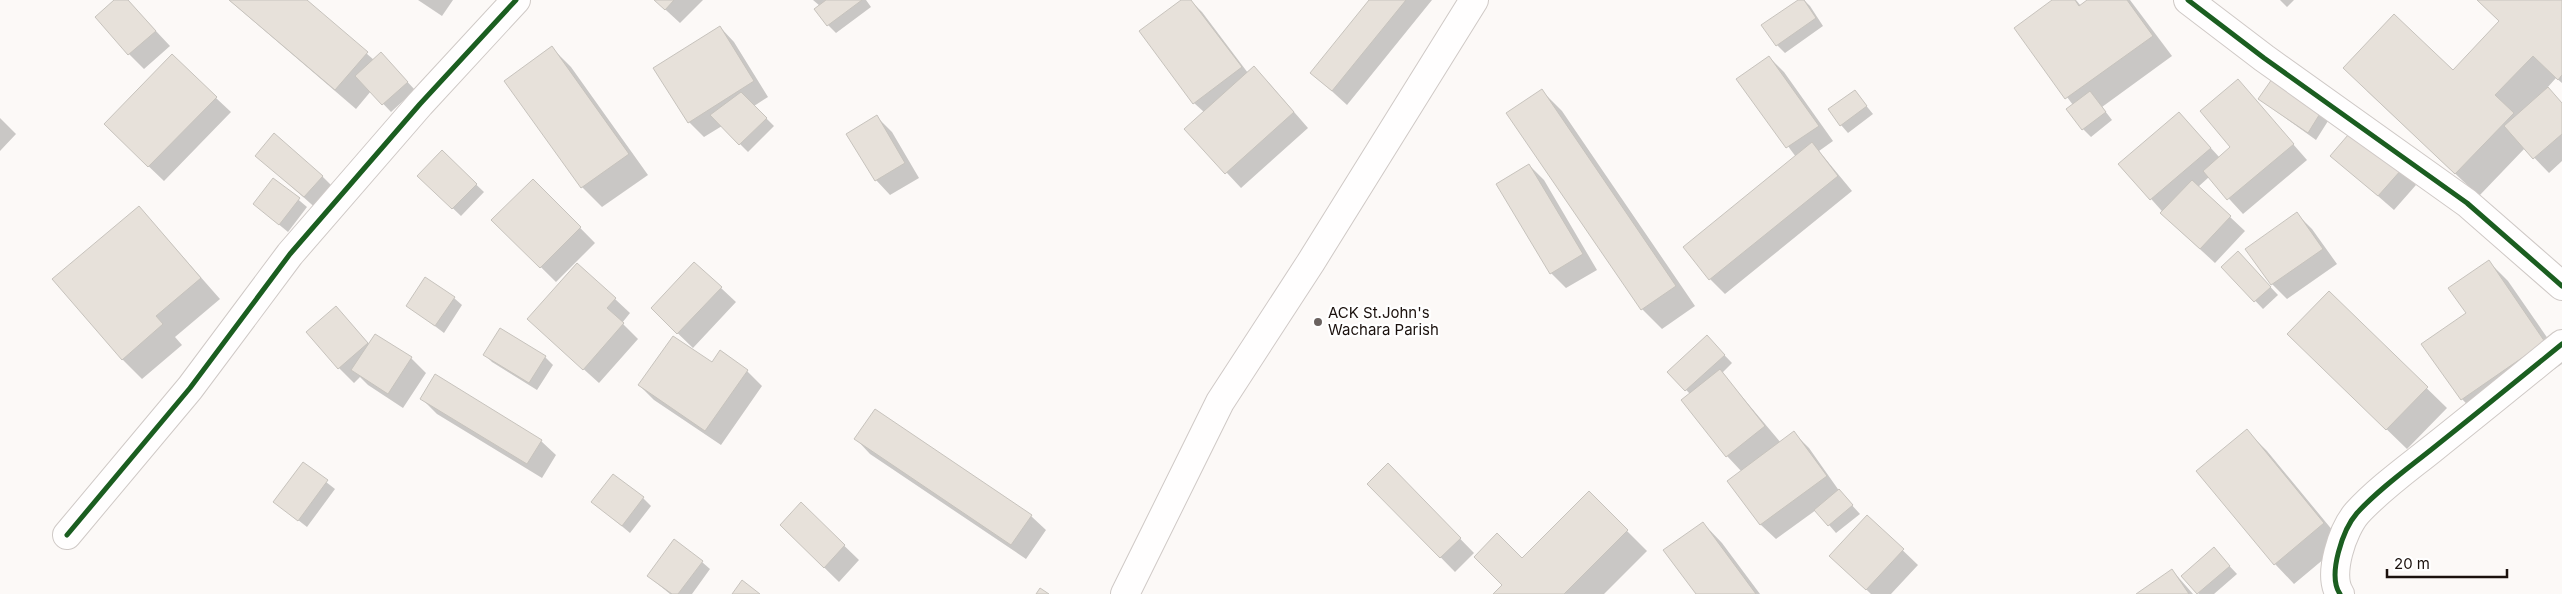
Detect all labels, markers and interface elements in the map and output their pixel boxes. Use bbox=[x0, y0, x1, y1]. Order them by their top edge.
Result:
place label: ACK St.John's Wachara Parish bbox=[1328, 303, 1439, 339]
marker: ACK St.John's Wachara Parish bbox=[1312, 316, 1324, 328]
scale bar bbox=[2387, 546, 2507, 578]
text: 20 m bbox=[2394, 554, 2430, 573]

